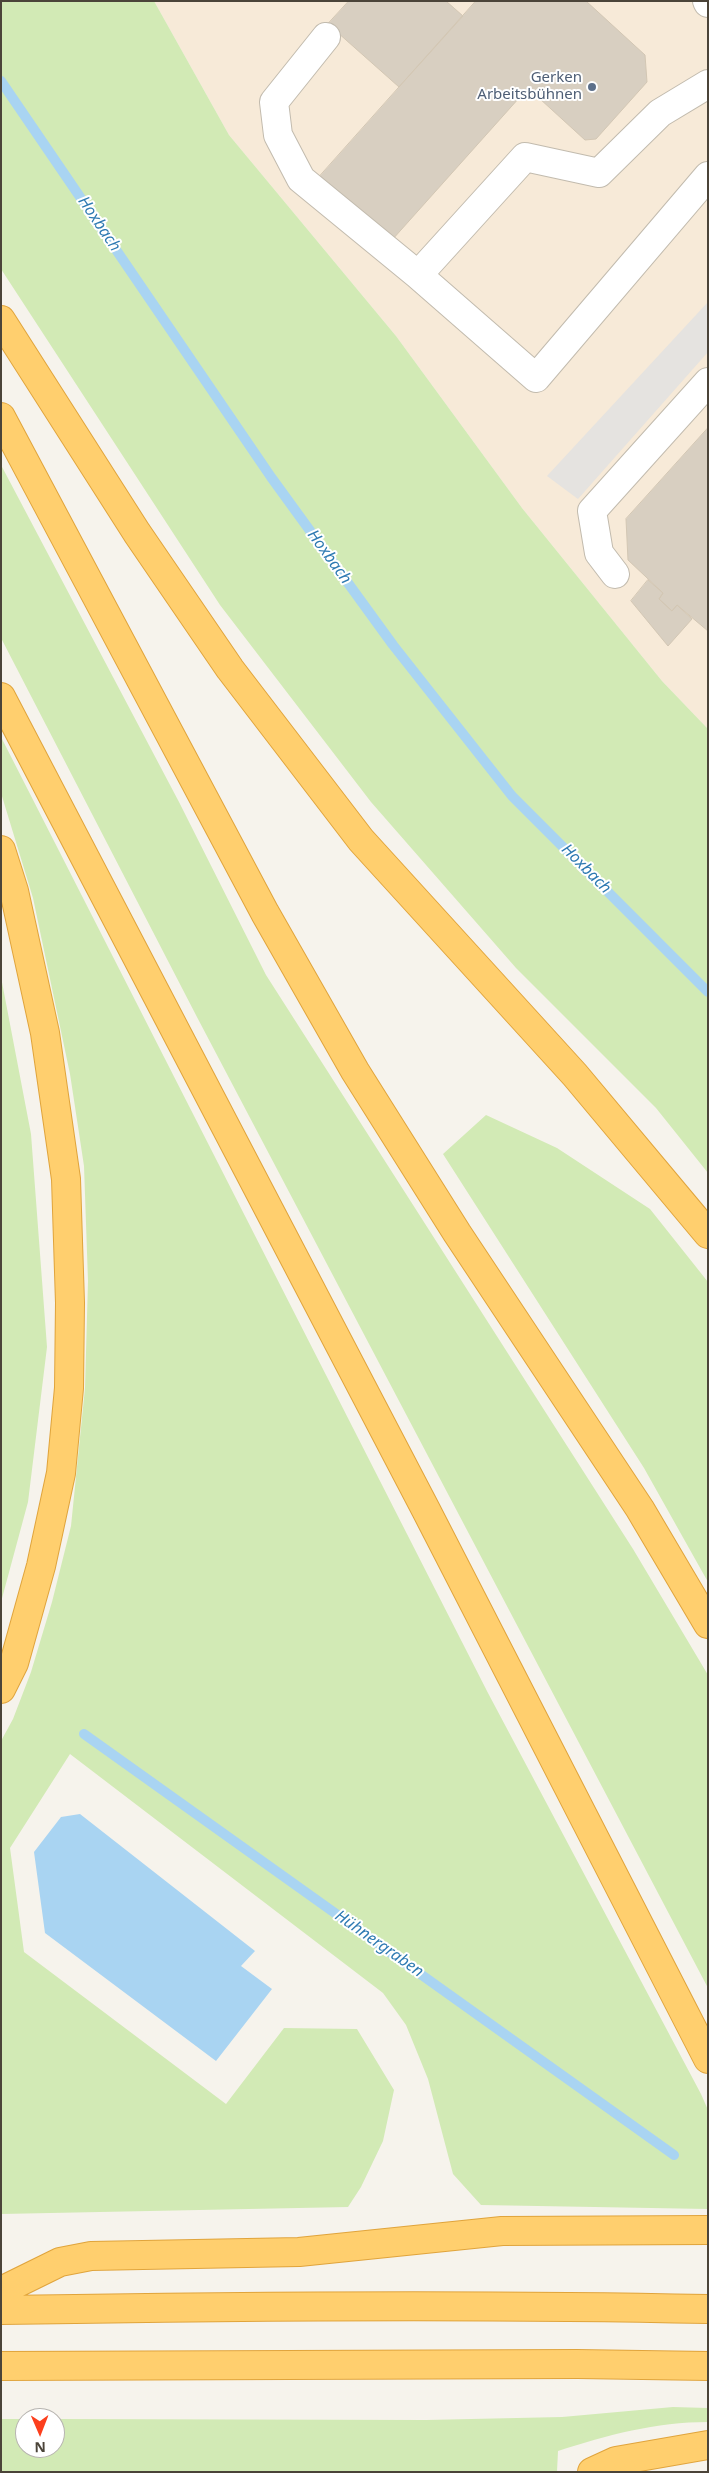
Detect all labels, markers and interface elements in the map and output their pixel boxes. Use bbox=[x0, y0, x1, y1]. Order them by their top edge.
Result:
place label: Gerken Arbeitsbühnen bbox=[477, 69, 582, 104]
marker: Gerken Arbeitsbühnen bbox=[586, 81, 598, 93]
water label: Hoxbach bbox=[74, 193, 124, 255]
water label: Hoxbach bbox=[303, 526, 355, 588]
water label: Hoxbach bbox=[557, 840, 615, 898]
water label: Hühnergraben bbox=[331, 1906, 427, 1982]
north arrow bbox=[15, 2408, 65, 2458]
text: N bbox=[34, 2438, 46, 2457]

